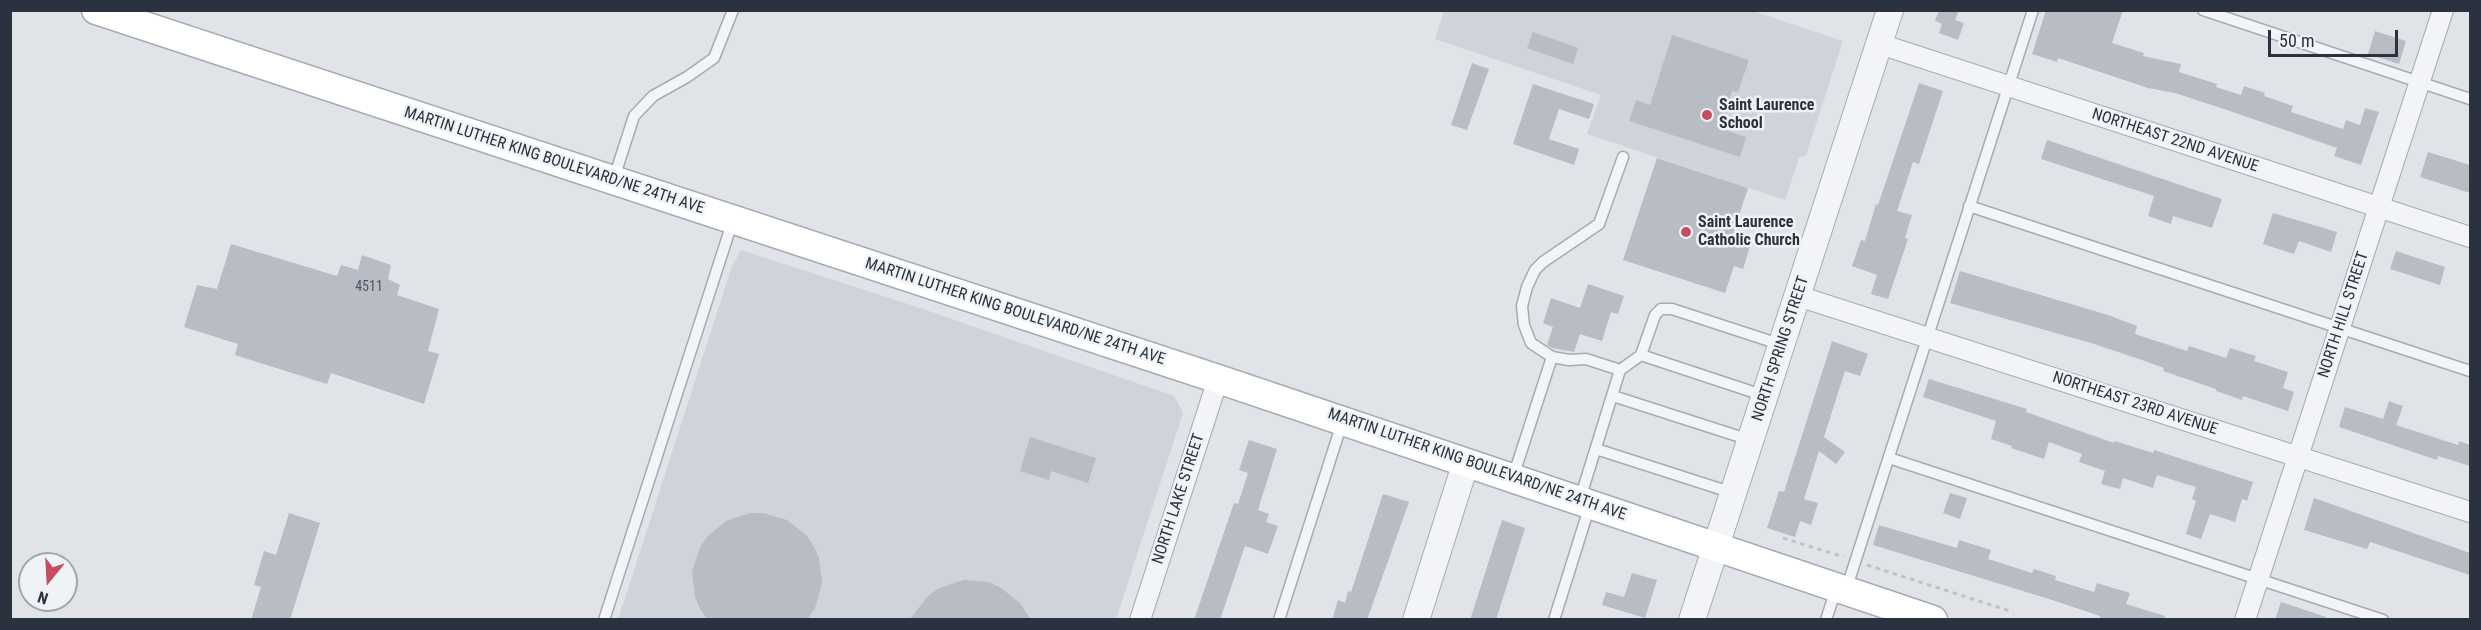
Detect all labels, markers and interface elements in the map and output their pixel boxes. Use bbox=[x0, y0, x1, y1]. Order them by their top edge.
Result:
scale bar bbox=[2271, 18, 2402, 56]
text: 50 m bbox=[2279, 30, 2314, 51]
place label: Saint Laurence School bbox=[1719, 96, 1814, 134]
street label: MARTIN LUTHER KING BOULEVARD/NE 24TH AVE bbox=[402, 103, 706, 219]
street label: NORTHEAST 22ND AVENUE bbox=[2089, 105, 2261, 177]
marker: Saint Laurence School bbox=[1700, 108, 1714, 122]
place label: Saint Laurence Catholic Church bbox=[1698, 213, 1800, 251]
marker: Saint Laurence Catholic Church bbox=[1679, 225, 1693, 239]
street label: NORTH HILL STREET bbox=[2315, 249, 2373, 381]
street label: MARTIN LUTHER KING BOULEVARD/NE 24TH AVE bbox=[863, 254, 1167, 370]
street label: NORTH SPRING STREET bbox=[1748, 274, 1814, 424]
house number: 4511 bbox=[355, 279, 383, 295]
street label: NORTHEAST 23RD AVENUE bbox=[2050, 368, 2220, 440]
street label: MARTIN LUTHER KING BOULEVARD/NE 24TH AVE bbox=[1325, 405, 1629, 525]
street label: NORTH LAKE STREET bbox=[1149, 431, 1209, 567]
north arrow bbox=[18, 552, 78, 612]
text: N bbox=[35, 587, 51, 608]

